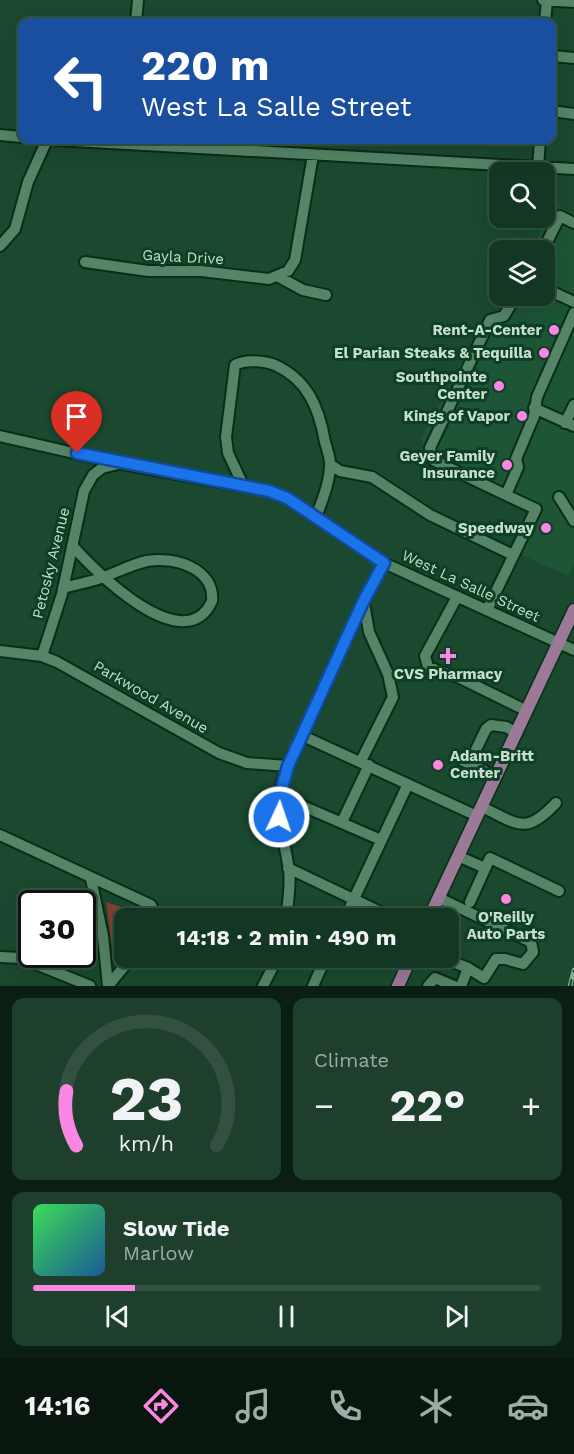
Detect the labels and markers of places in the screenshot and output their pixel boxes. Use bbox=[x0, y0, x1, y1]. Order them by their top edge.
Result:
place label: Rent-A-Center bbox=[432, 321, 543, 339]
marker: Rent-A-Center bbox=[547, 323, 561, 337]
place label: El Parian Steaks & Tequilla bbox=[334, 344, 532, 362]
marker: El Parian Steaks & Tequilla bbox=[537, 346, 551, 360]
place label: Southpointe Center bbox=[396, 368, 488, 403]
marker: Southpointe Center bbox=[492, 379, 506, 393]
pin bbox=[51, 391, 102, 453]
place label: Kings of Vapor bbox=[404, 407, 511, 425]
marker: Kings of Vapor bbox=[515, 409, 529, 423]
place label: Geyer Family Insurance bbox=[399, 447, 496, 482]
marker: Geyer Family Insurance bbox=[500, 458, 514, 472]
place label: Speedway bbox=[458, 519, 535, 537]
marker: Speedway bbox=[539, 521, 553, 535]
marker: CVS Pharmacy bbox=[441, 649, 455, 663]
place label: CVS Pharmacy bbox=[394, 665, 503, 683]
place label: Adam-Britt Center bbox=[450, 747, 534, 782]
marker: Adam-Britt Center bbox=[431, 758, 445, 772]
marker: O'Reilly Auto Parts bbox=[499, 892, 513, 906]
place label: O'Reilly Auto Parts bbox=[467, 908, 545, 943]

